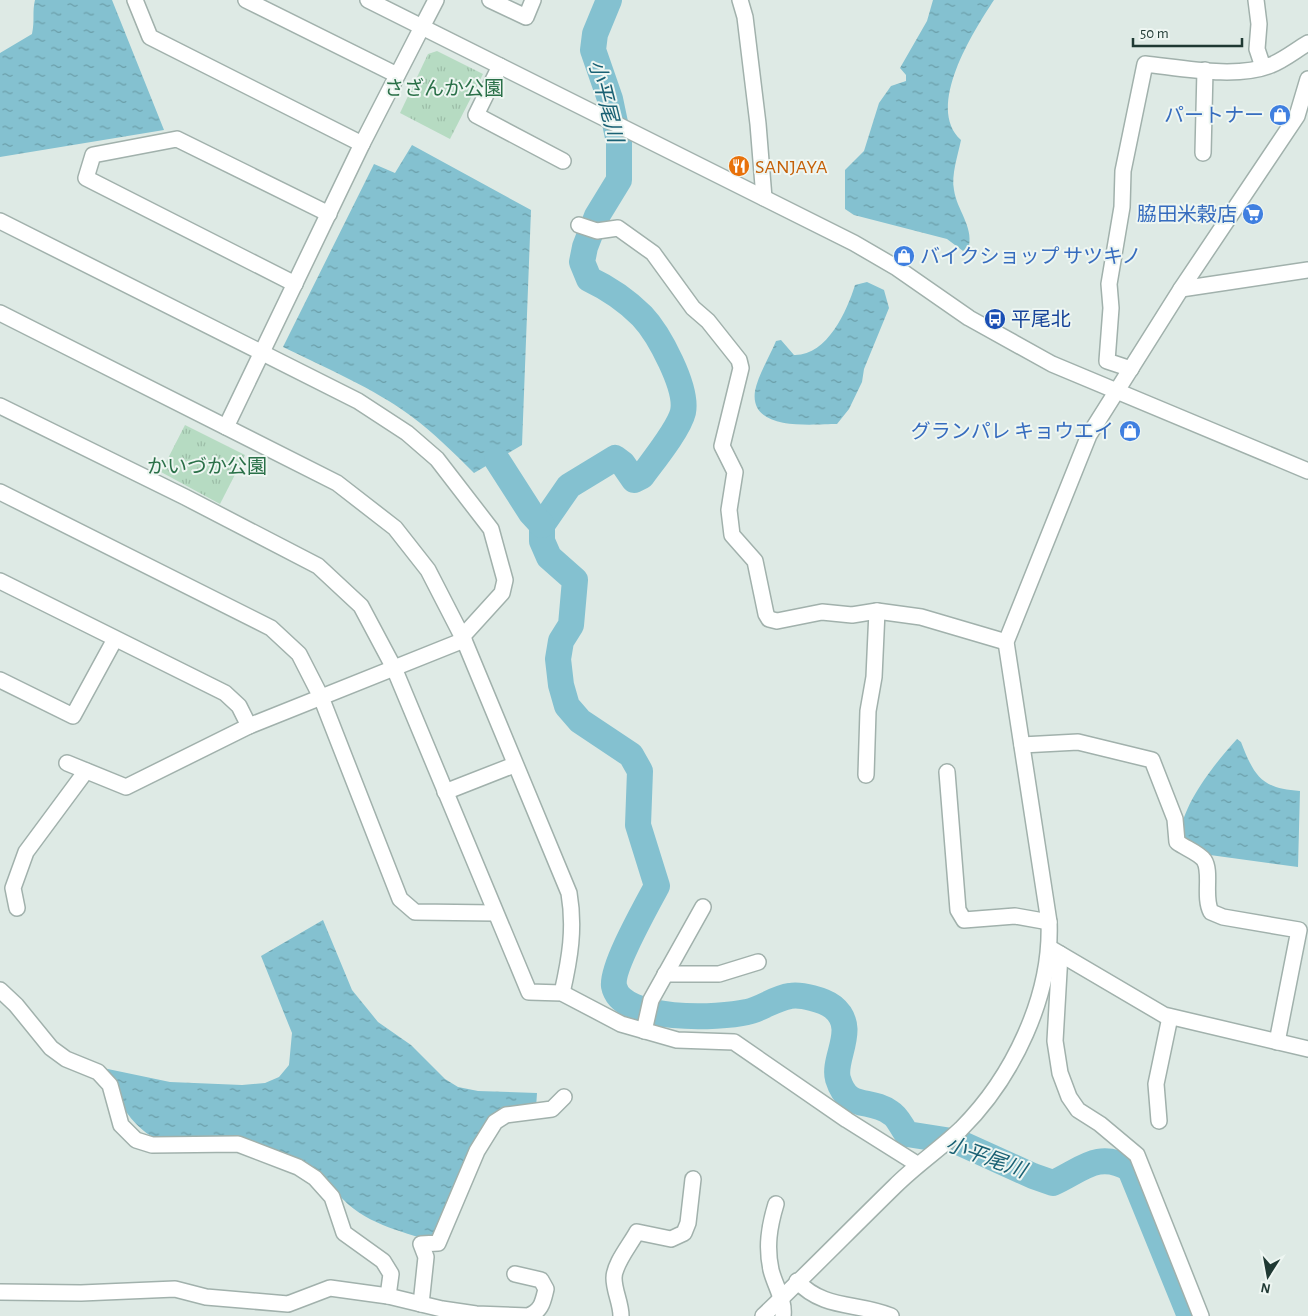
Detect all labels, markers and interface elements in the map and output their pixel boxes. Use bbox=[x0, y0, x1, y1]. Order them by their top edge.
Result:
scale bar bbox=[1133, 15, 1242, 47]
text: 50 m bbox=[1140, 26, 1169, 41]
water label: 小平尾川 bbox=[585, 58, 627, 146]
park label: さざんか公園 bbox=[384, 77, 504, 99]
shop icon: パートナー bbox=[1268, 103, 1292, 127]
place label: パートナー bbox=[1164, 105, 1264, 126]
restaurant icon: SANJAYA bbox=[727, 154, 751, 178]
place label: SANJAYA bbox=[755, 157, 828, 177]
supermarket icon: 脇田米穀店 bbox=[1241, 202, 1265, 226]
place label: 脇田米穀店 bbox=[1137, 203, 1237, 225]
shop icon: バイクショップ サツキノ bbox=[892, 244, 916, 268]
place label: バイクショップ サツキノ bbox=[920, 246, 1142, 267]
bus stop icon: 平尾北 bbox=[983, 307, 1007, 331]
place label: 平尾北 bbox=[1011, 309, 1071, 330]
shop icon: グランパレ キョウエイ bbox=[1118, 419, 1142, 443]
place label: グランパレ キョウエイ bbox=[911, 421, 1114, 442]
park label: かいづか公園 bbox=[147, 456, 267, 477]
water label: 小平尾川 bbox=[943, 1132, 1031, 1182]
north arrow bbox=[1243, 1251, 1293, 1301]
text: N bbox=[1260, 1280, 1272, 1296]

